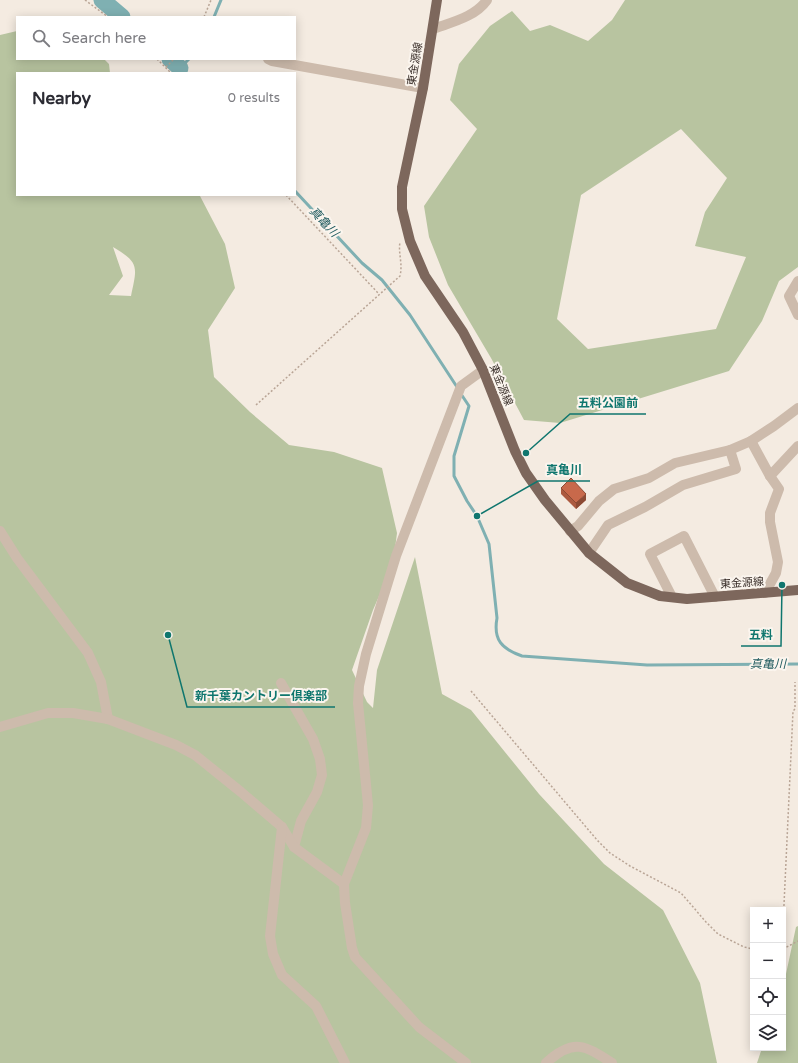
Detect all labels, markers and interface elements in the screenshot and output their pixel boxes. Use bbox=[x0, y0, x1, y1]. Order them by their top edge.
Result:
search box bbox=[16, 16, 296, 60]
icon: search bbox=[30, 27, 52, 49]
text: Search here bbox=[62, 29, 146, 47]
street label: 東金源線 bbox=[405, 41, 425, 87]
text: Nearby bbox=[32, 88, 91, 109]
text: 0 results bbox=[228, 90, 280, 106]
water label: 真亀川 bbox=[307, 204, 343, 241]
street label: 東金源線 bbox=[487, 362, 515, 408]
callout: 五料公園前 bbox=[570, 390, 646, 414]
text: 五料公園前 bbox=[578, 396, 638, 410]
callout: 真亀川 bbox=[538, 457, 590, 481]
text: 真亀川 bbox=[546, 463, 582, 477]
street label: 東金源線 bbox=[720, 575, 764, 591]
callout: 五料 bbox=[741, 622, 781, 646]
text: 五料 bbox=[749, 628, 773, 642]
water label: 真亀川 bbox=[750, 657, 788, 671]
callout: 新千葉カントリー倶楽部 bbox=[187, 683, 335, 707]
text: 新千葉カントリー倶楽部 bbox=[195, 689, 327, 703]
map controls bbox=[750, 907, 786, 1051]
button: + bbox=[750, 907, 786, 943]
button: − bbox=[750, 943, 786, 979]
button: locate bbox=[750, 979, 786, 1015]
button: layers bbox=[750, 1015, 786, 1051]

